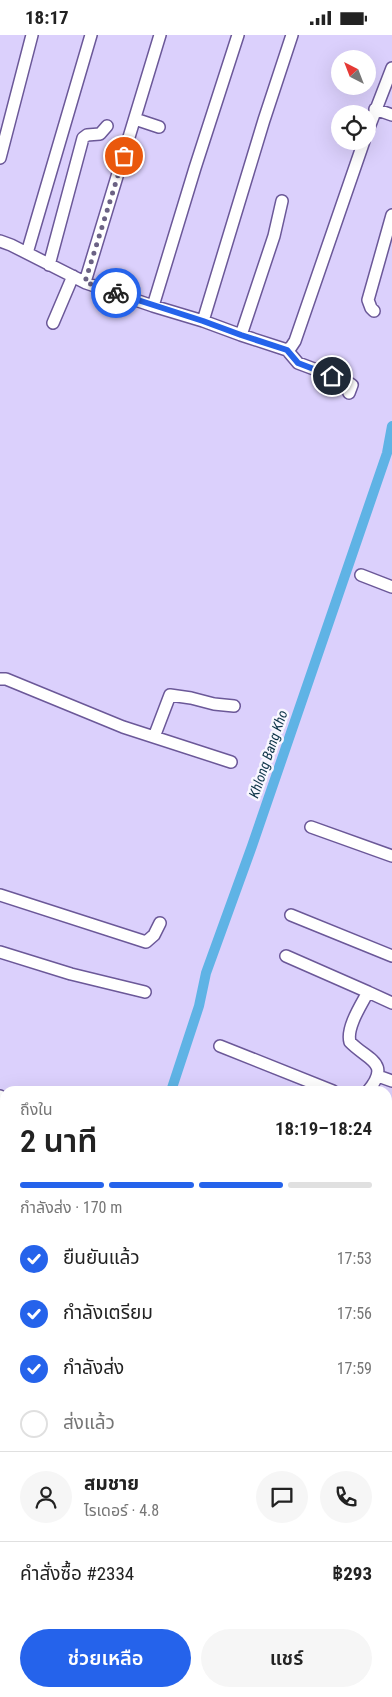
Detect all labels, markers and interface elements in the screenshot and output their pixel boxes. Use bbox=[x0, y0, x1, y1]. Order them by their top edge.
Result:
text: 18:17 bbox=[25, 6, 69, 29]
north arrow bbox=[331, 50, 376, 95]
map controls bbox=[331, 50, 376, 150]
button: locate bbox=[331, 105, 376, 150]
pin bbox=[103, 135, 145, 177]
icon: bag bbox=[110, 142, 138, 170]
courier bbox=[91, 268, 141, 318]
icon: bike bbox=[102, 279, 130, 307]
pin bbox=[311, 355, 353, 397]
icon: home bbox=[318, 362, 346, 390]
water label: Khlong Bang Kho bbox=[246, 708, 291, 800]
text: ถึงใน bbox=[20, 1100, 53, 1119]
text: 18:19–18:24 bbox=[275, 1117, 372, 1140]
text: 2 นาที bbox=[20, 1122, 98, 1160]
text: กำลังส่ง · 170 m bbox=[20, 1198, 122, 1217]
icon: check bbox=[20, 1245, 48, 1273]
text: ยืนยันแล้ว bbox=[63, 1246, 140, 1269]
text: 17:53 bbox=[337, 1249, 372, 1268]
icon: check bbox=[20, 1300, 48, 1328]
text: กำลังเตรียม bbox=[63, 1301, 153, 1324]
text: 17:56 bbox=[337, 1304, 372, 1323]
icon: check bbox=[20, 1355, 48, 1383]
text: กำลังส่ง bbox=[63, 1356, 124, 1379]
text: 17:59 bbox=[337, 1359, 372, 1378]
text: ส่งแล้ว bbox=[63, 1411, 115, 1434]
button: person bbox=[20, 1471, 72, 1523]
button: chat bbox=[256, 1471, 308, 1523]
button: phone bbox=[320, 1471, 372, 1523]
text: สมชาย bbox=[84, 1472, 139, 1495]
text: ไรเดอร์ · 4.8 bbox=[84, 1501, 159, 1520]
text: คำสั่งซื้อ #2334 bbox=[20, 1562, 134, 1585]
text: ฿293 bbox=[332, 1562, 372, 1585]
button: ช่วยเหลือ bbox=[20, 1629, 191, 1687]
button: แชร์ bbox=[201, 1629, 372, 1687]

